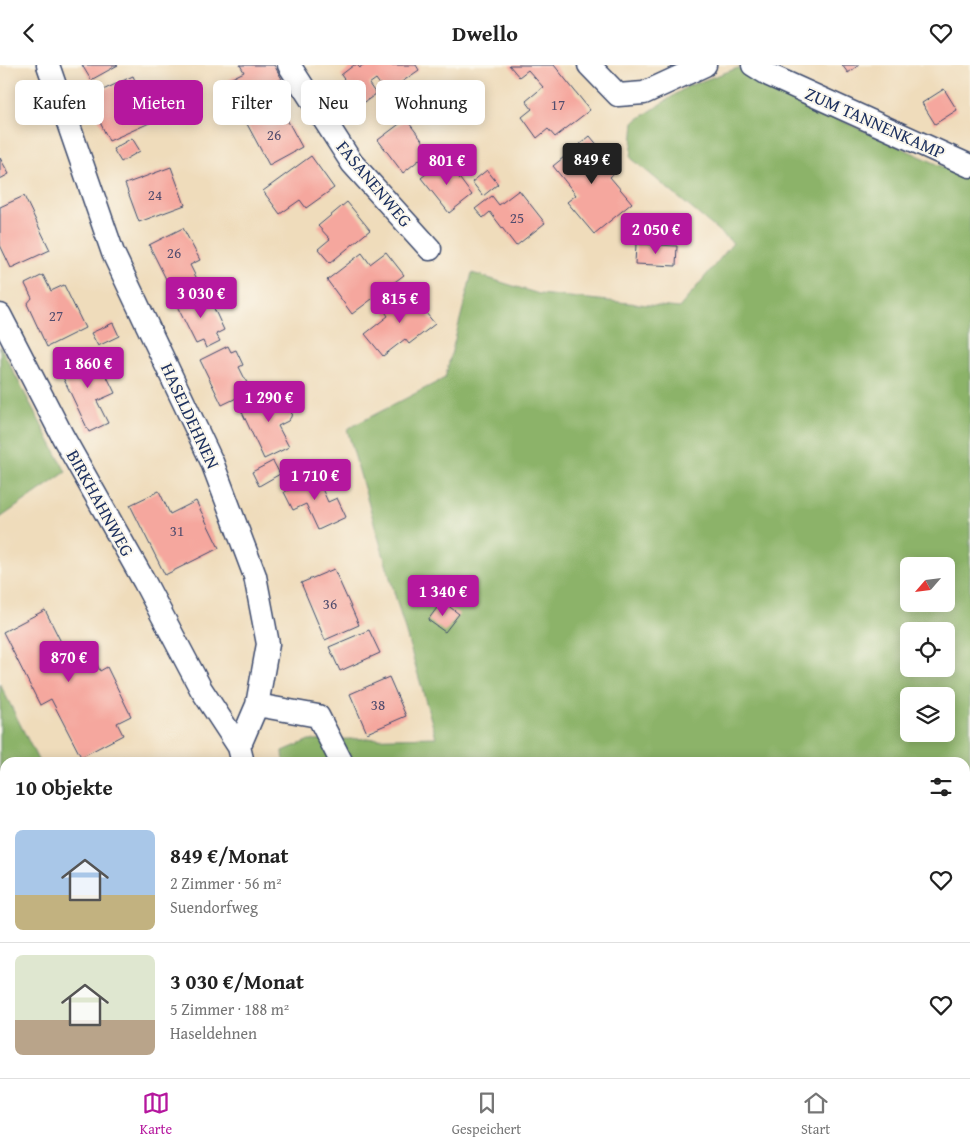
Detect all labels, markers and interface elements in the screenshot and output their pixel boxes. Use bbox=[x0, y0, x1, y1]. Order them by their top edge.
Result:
text: Dwello bbox=[452, 17, 518, 49]
icon: back bbox=[15, 19, 43, 47]
icon: heart bbox=[927, 19, 955, 47]
chip: Kaufen bbox=[15, 80, 104, 125]
chip: Mieten bbox=[114, 80, 203, 125]
chip: Filter bbox=[213, 80, 291, 125]
chip: Neu bbox=[301, 80, 366, 125]
chip: Wohnung bbox=[376, 80, 485, 125]
street label: ZUM TANNENKAMP bbox=[801, 80, 949, 165]
house number: 17 bbox=[551, 94, 565, 115]
house number: 26 bbox=[267, 124, 281, 145]
street label: FASANENWEG bbox=[330, 134, 419, 233]
pin: 801 € bbox=[412, 143, 482, 186]
pin: 849 € bbox=[557, 143, 627, 185]
text: 849 € bbox=[574, 147, 610, 171]
text: 801 € bbox=[429, 148, 465, 172]
house number: 24 bbox=[148, 184, 162, 205]
house number: 25 bbox=[510, 207, 524, 228]
pin: 2 050 € bbox=[610, 213, 702, 255]
text: 2 050 € bbox=[632, 217, 680, 241]
house number: 26 bbox=[167, 242, 181, 263]
pin: 3 030 € bbox=[155, 277, 247, 319]
text: 3 030 € bbox=[177, 281, 225, 305]
pin: 815 € bbox=[365, 281, 435, 324]
text: 815 € bbox=[382, 286, 418, 310]
house number: 27 bbox=[49, 305, 63, 326]
pin: 1 860 € bbox=[42, 347, 134, 389]
text: 1 860 € bbox=[64, 351, 112, 375]
street label: HASELDEHNEN bbox=[154, 358, 227, 473]
pin: 1 290 € bbox=[223, 381, 315, 423]
text: 1 290 € bbox=[245, 385, 293, 409]
street label: BIRKHAHNWEG bbox=[60, 444, 141, 561]
pin: 1 710 € bbox=[269, 459, 361, 501]
text: 1 710 € bbox=[291, 463, 339, 487]
house number: 31 bbox=[170, 520, 184, 541]
north arrow bbox=[900, 557, 955, 613]
map controls bbox=[900, 557, 955, 742]
pin: 1 340 € bbox=[397, 575, 489, 617]
text: 1 340 € bbox=[419, 579, 467, 603]
house number: 36 bbox=[323, 593, 337, 614]
button: locate bbox=[900, 622, 955, 677]
pin: 870 € bbox=[34, 641, 104, 683]
text: 870 € bbox=[51, 645, 87, 669]
button: layers bbox=[900, 687, 955, 742]
house number: 38 bbox=[371, 694, 385, 715]
text: 10 Objekte bbox=[15, 772, 113, 803]
icon: filters bbox=[927, 773, 955, 801]
text: 849 €/Monat bbox=[170, 840, 289, 871]
icon: home bbox=[55, 850, 115, 910]
icon: heart bbox=[927, 866, 955, 894]
text: 2 Zimmer · 56 m² bbox=[170, 871, 282, 895]
text: Suendorfweg bbox=[170, 895, 258, 919]
text: 3 030 €/Monat bbox=[170, 966, 304, 997]
icon: home bbox=[55, 975, 115, 1035]
icon: heart bbox=[927, 991, 955, 1019]
text: 5 Zimmer · 188 m² bbox=[170, 997, 289, 1021]
text: Haseldehnen bbox=[170, 1021, 257, 1045]
tab: Karte bbox=[140, 1089, 172, 1139]
tab: Gespeichert bbox=[452, 1089, 521, 1139]
tab: Start bbox=[801, 1089, 830, 1139]

